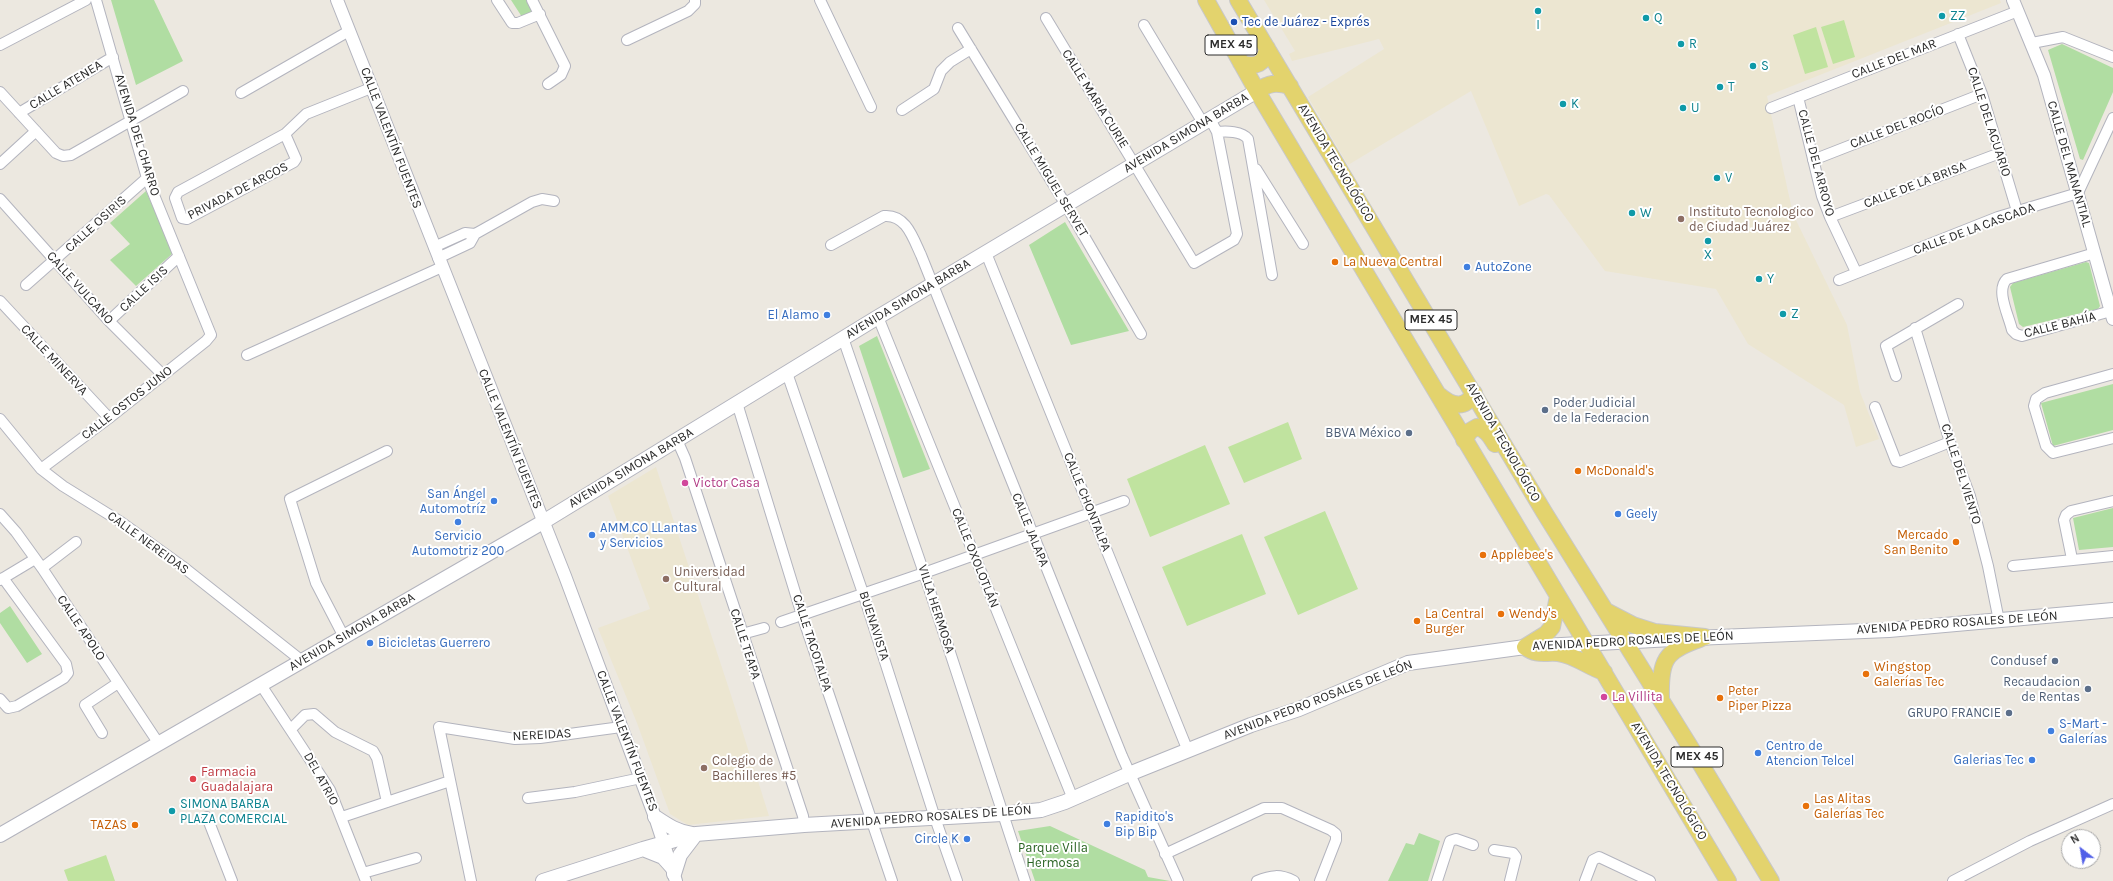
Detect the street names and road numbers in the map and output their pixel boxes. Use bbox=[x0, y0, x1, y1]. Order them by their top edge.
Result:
road number: MEX 45 bbox=[1205, 35, 1257, 55]
street label: CALLE DEL MAR bbox=[1849, 36, 1939, 82]
street label: CALLE MARIA CURIE bbox=[1058, 47, 1132, 151]
street label: CALLE ATENEA bbox=[27, 57, 105, 113]
street label: CALLE VALENTÍN FUENTES bbox=[357, 65, 425, 211]
street label: CALLE DEL ACUARIO bbox=[1964, 65, 2014, 179]
street label: AVENIDA DEL CHARRO bbox=[111, 72, 163, 198]
street label: AVENIDA SIMONA BARBA bbox=[1121, 90, 1251, 176]
street label: CALLE DEL MANANTIAL bbox=[2044, 99, 2094, 229]
street label: AVENIDA TECNOLÓGICO bbox=[1294, 101, 1378, 225]
street label: CALLE DEL ROCÍO bbox=[1848, 102, 1946, 152]
street label: CALLE DEL ARROYO bbox=[1794, 108, 1838, 218]
street label: CALLE MIGUEL SERVET bbox=[1011, 120, 1091, 240]
street label: CALLE DE LA BRISA bbox=[1862, 158, 1968, 212]
street label: PRIVADA DE ARCOS bbox=[185, 159, 291, 223]
street label: CALLE OSIRIS bbox=[62, 192, 130, 256]
street label: CALLE DE LA CASCADA bbox=[1911, 200, 2037, 258]
street label: CALLE VULCANO bbox=[43, 248, 117, 328]
street label: AVENIDA SIMONA BARBA bbox=[843, 256, 973, 342]
street label: CALLE ISIS bbox=[116, 263, 172, 315]
street label: CALLE BAHÍA bbox=[2023, 309, 2097, 341]
road number: MEX 45 bbox=[1405, 310, 1457, 330]
street label: CALLE MINERVA bbox=[17, 321, 91, 399]
street label: CALLE OSTOS JUNO bbox=[78, 363, 176, 443]
street label: CALLE VALENTÍN FUENTES bbox=[475, 367, 545, 511]
street label: AVENIDA TECNOLÓGICO bbox=[1462, 380, 1544, 504]
street label: CALLE DEL VIENTO bbox=[1937, 422, 1985, 526]
street label: AVENIDA SIMONA BARBA bbox=[566, 425, 696, 511]
street label: CALLE CHONTALPA bbox=[1060, 450, 1114, 554]
street label: CALLE JALAPA bbox=[1008, 491, 1052, 569]
street label: CALLE OXOLOTLÁN bbox=[948, 506, 1002, 610]
street label: CALLE NEREIDAS bbox=[104, 508, 192, 578]
street label: VILLA HERMOSA bbox=[914, 563, 958, 655]
street label: BUENAVISTA bbox=[855, 589, 893, 663]
street label: AVENIDA SIMONA BARBA bbox=[286, 590, 418, 674]
street label: CALLE APOLO bbox=[53, 592, 109, 664]
street label: CALLE TACOTALPA bbox=[789, 592, 835, 694]
street label: CALLE TEAPA bbox=[726, 607, 764, 681]
street label: AVENIDA PEDRO ROSALES DE LEÓN bbox=[1856, 608, 2058, 638]
street label: AVENIDA PEDRO ROSALES DE LEÓN bbox=[1532, 628, 1734, 654]
street label: AVENIDA PEDRO ROSALES DE LEÓN bbox=[1221, 657, 1415, 743]
street label: CALLE VALENTÍN FUENTES bbox=[593, 668, 661, 814]
street label: AVENIDA TECNOLÓGICO bbox=[1627, 719, 1711, 843]
street label: NEREIDAS bbox=[512, 726, 572, 744]
road number: MEX 45 bbox=[1671, 747, 1723, 767]
street label: DEL ATRIO bbox=[300, 750, 342, 808]
street label: AVENIDA PEDRO ROSALES DE LEÓN bbox=[830, 802, 1032, 832]

